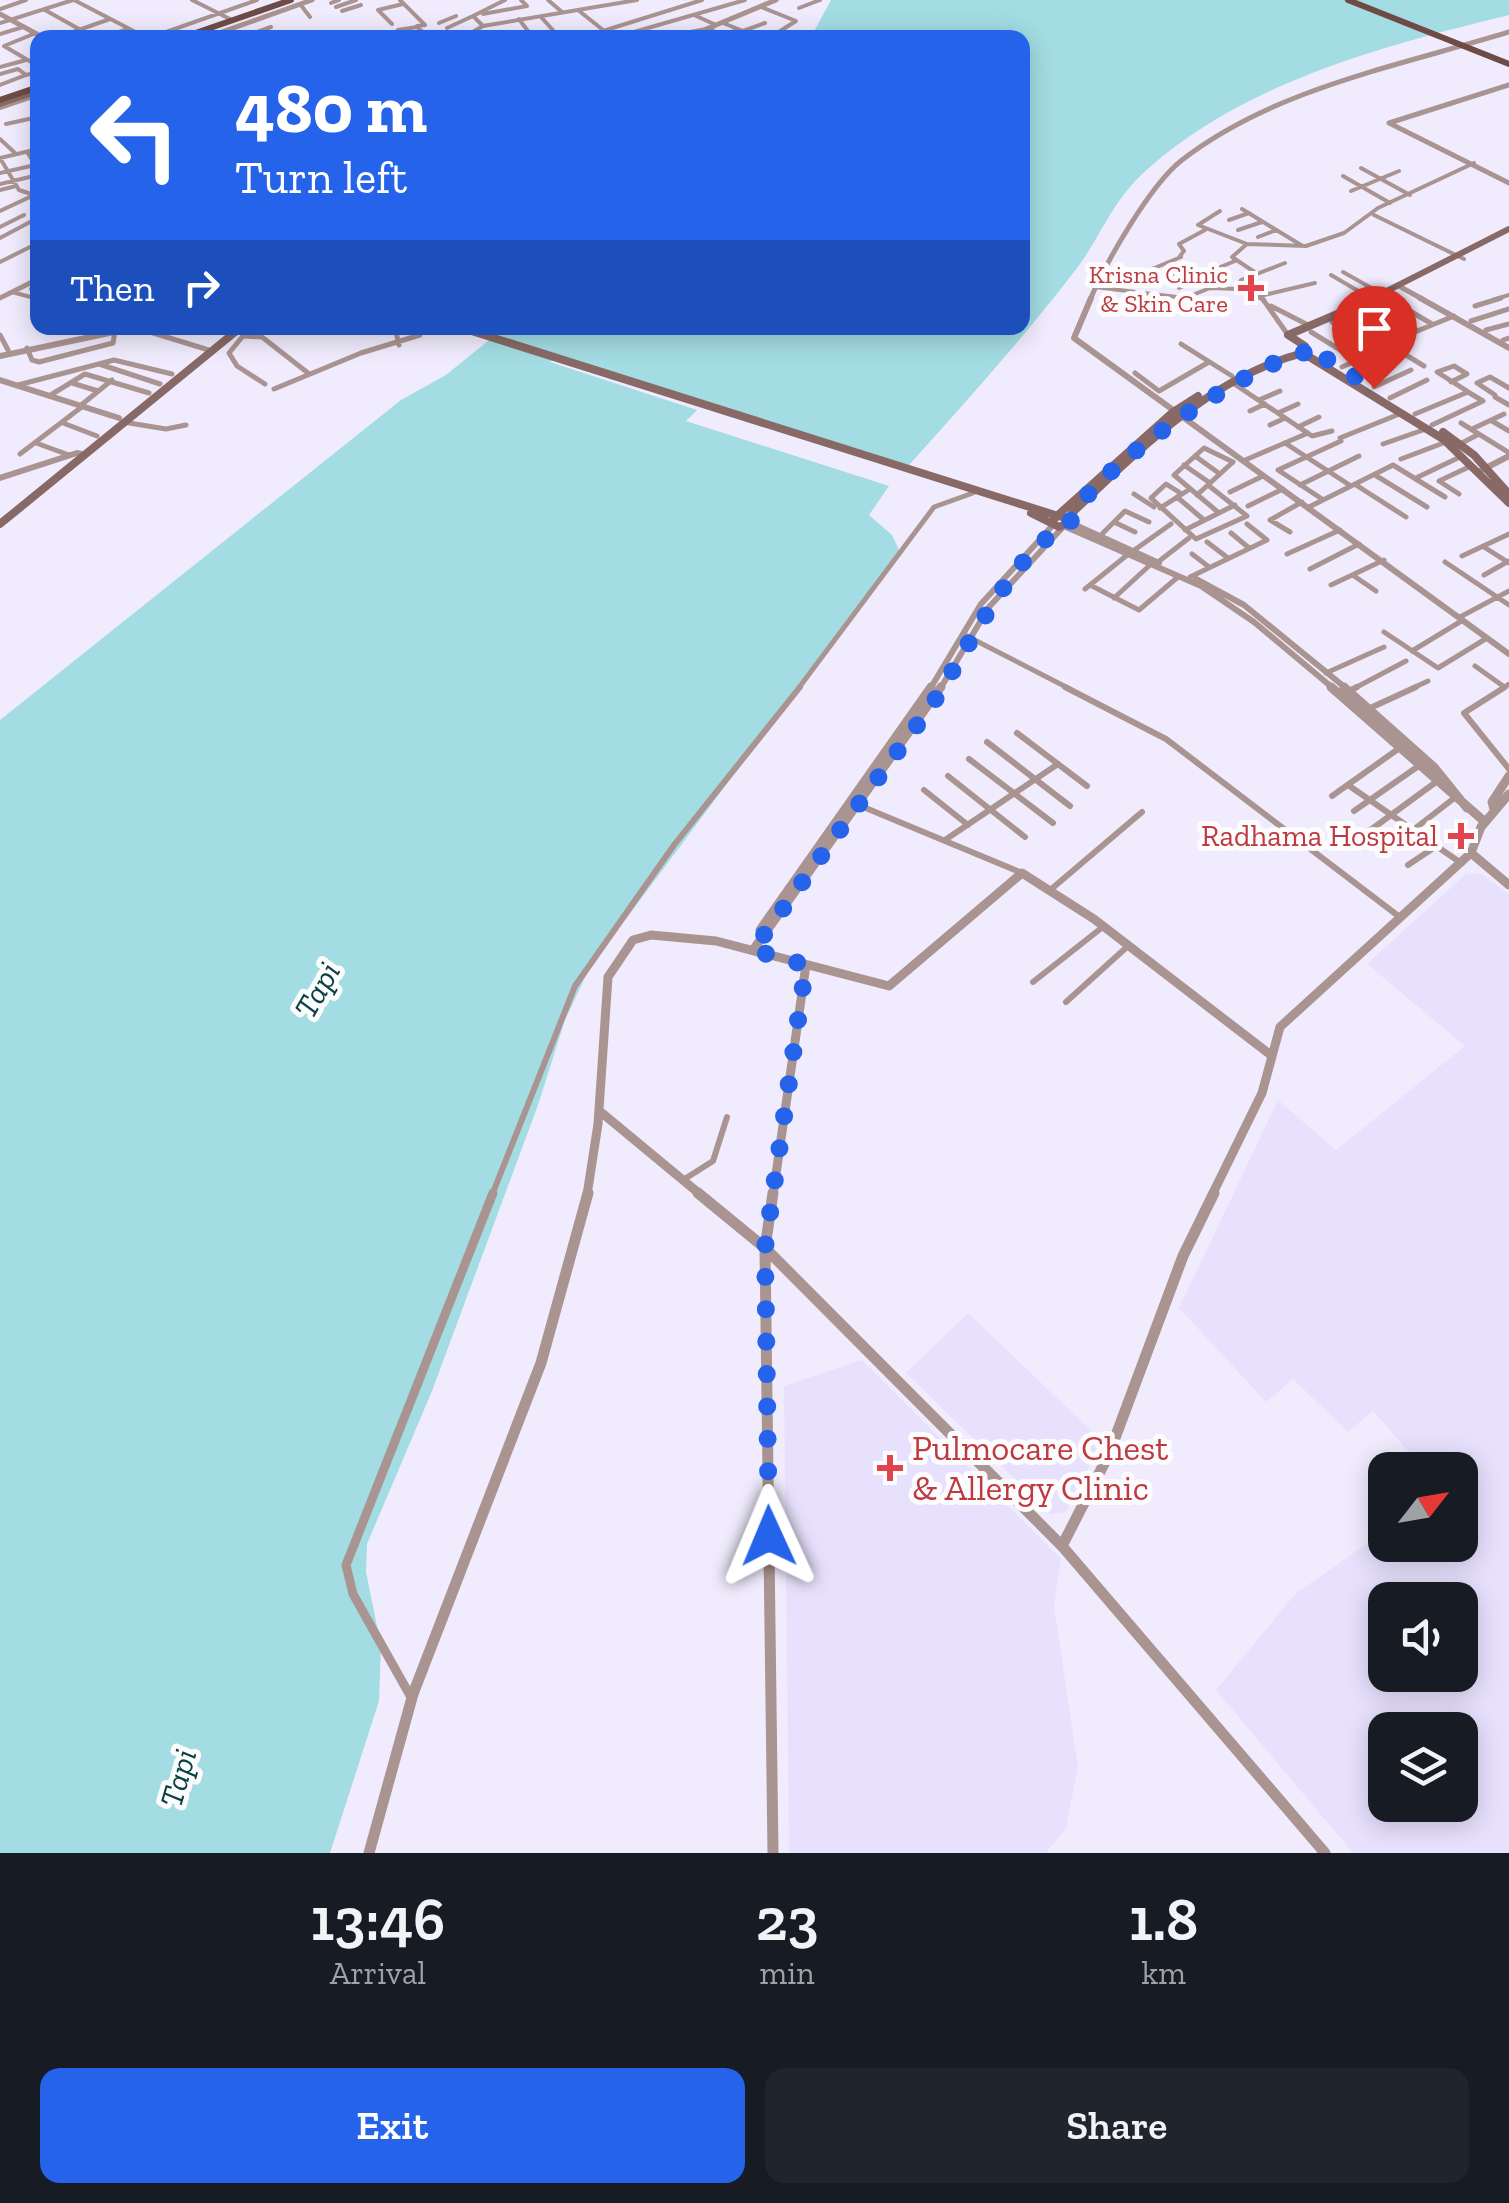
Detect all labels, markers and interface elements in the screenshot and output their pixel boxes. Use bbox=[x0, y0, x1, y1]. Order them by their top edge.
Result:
text: 480 m bbox=[235, 66, 427, 150]
icon: left bbox=[70, 70, 200, 200]
text: Turn left bbox=[235, 151, 407, 205]
place label: Krisna Clinic & Skin Care bbox=[1089, 259, 1228, 318]
icon: right bbox=[174, 260, 229, 315]
text: Then bbox=[70, 265, 154, 311]
marker: Krisna Clinic & Skin Care bbox=[1238, 275, 1264, 301]
pin bbox=[1332, 286, 1417, 389]
icon: arrive bbox=[1347, 301, 1402, 356]
place label: Radhama Hospital bbox=[1201, 818, 1438, 854]
marker: Radhama Hospital bbox=[1448, 823, 1474, 849]
water label: Tapi bbox=[286, 955, 348, 1025]
place label: Pulmocare Chest & Allergy Clinic bbox=[912, 1427, 1168, 1509]
north arrow bbox=[1368, 1452, 1478, 1562]
map controls bbox=[1368, 1452, 1478, 1822]
marker: Pulmocare Chest & Allergy Clinic bbox=[877, 1455, 903, 1481]
position arrow bbox=[717, 1484, 821, 1588]
button: sound bbox=[1368, 1582, 1478, 1692]
button: layers bbox=[1368, 1712, 1478, 1822]
water label: Tapi bbox=[152, 1745, 204, 1811]
text: 13:46 bbox=[311, 1883, 445, 1955]
text: 23 bbox=[756, 1883, 818, 1955]
text: 1.8 bbox=[1129, 1883, 1198, 1955]
text: Arrival bbox=[330, 1954, 426, 1992]
text: min bbox=[760, 1954, 815, 1992]
text: km bbox=[1142, 1954, 1186, 1992]
button: Exit bbox=[40, 2068, 745, 2183]
button: Share bbox=[765, 2068, 1469, 2183]

